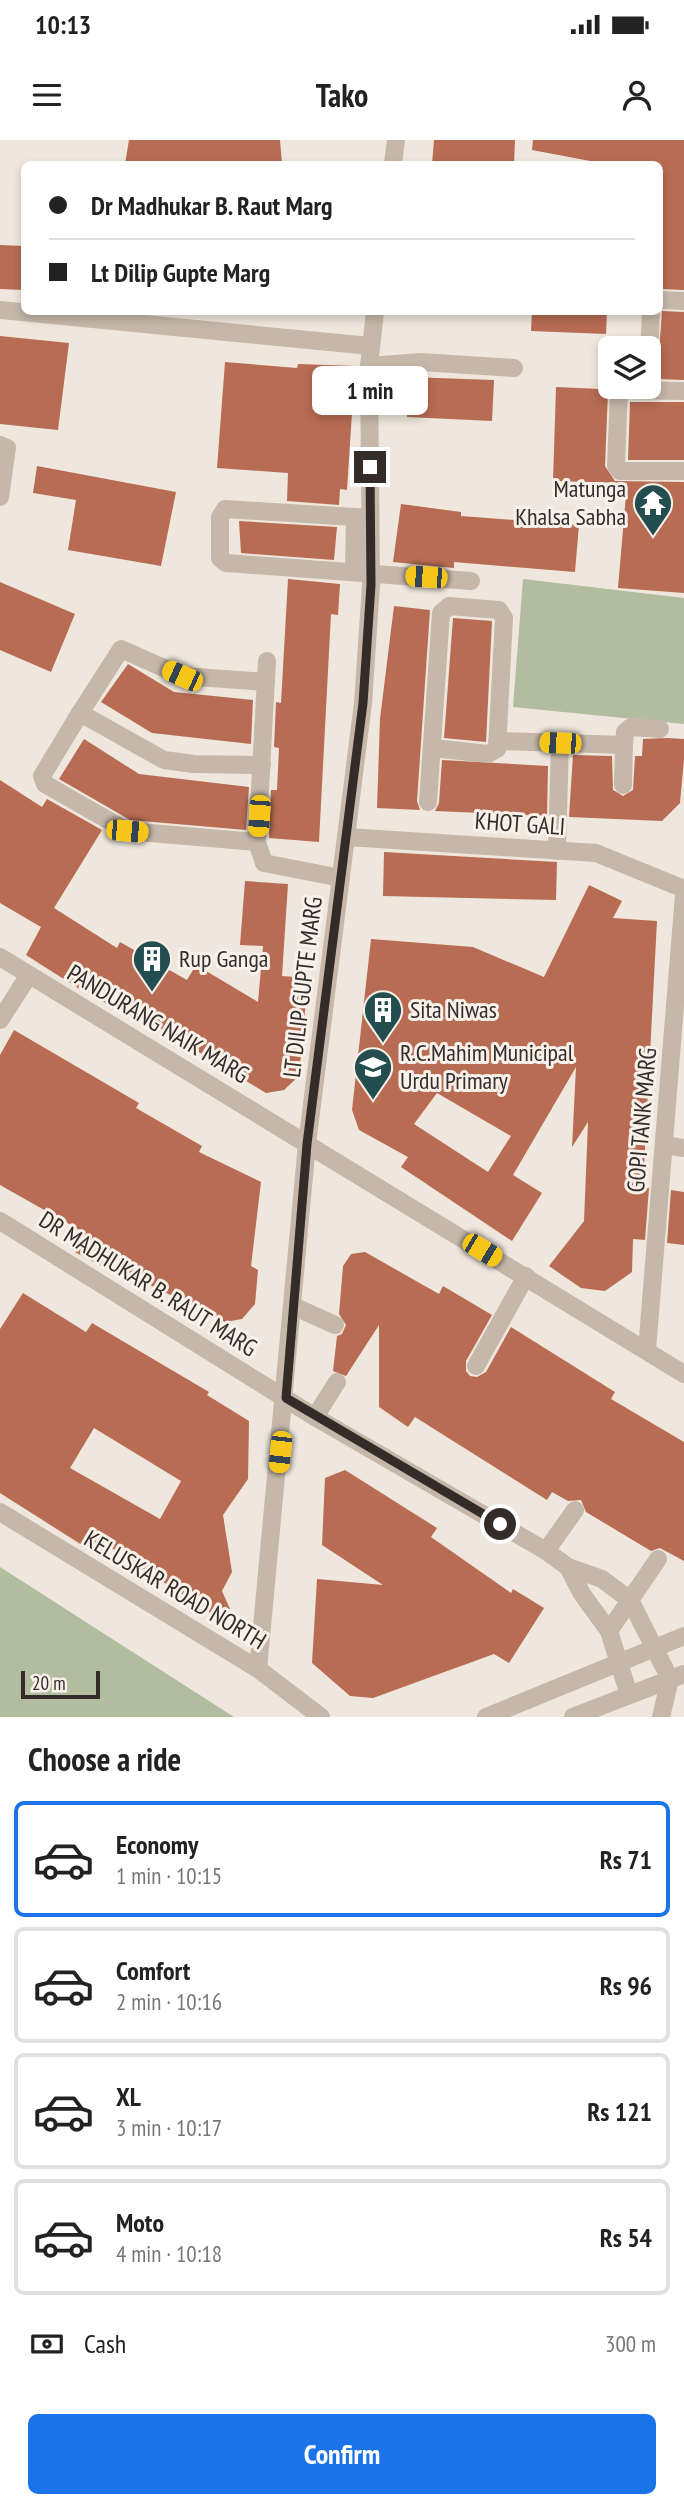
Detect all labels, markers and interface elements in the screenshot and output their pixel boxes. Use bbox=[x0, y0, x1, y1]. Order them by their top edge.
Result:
text: 10:13 bbox=[35, 8, 91, 41]
text: Tako bbox=[316, 74, 368, 116]
icon: menu bbox=[28, 76, 66, 114]
icon: person bbox=[618, 76, 656, 114]
text: Dr Madhukar B. Raut Marg bbox=[91, 189, 333, 222]
text: Lt Dilip Gupte Marg bbox=[91, 256, 270, 289]
map controls bbox=[598, 336, 661, 399]
button: layers bbox=[598, 336, 661, 399]
callout: 1 min bbox=[312, 366, 428, 414]
text: 1 min bbox=[347, 376, 393, 405]
route end bbox=[354, 451, 386, 483]
place label: Matunga Khalsa Sabha bbox=[515, 473, 626, 532]
temple icon: Matunga Khalsa Sabha bbox=[632, 482, 674, 537]
car bbox=[405, 565, 448, 589]
car bbox=[159, 658, 206, 694]
car bbox=[539, 732, 582, 754]
car bbox=[248, 794, 271, 838]
street label: KHOT GALI bbox=[474, 805, 566, 842]
car bbox=[106, 819, 149, 843]
street label: LT DILIP GUPTE MARG bbox=[276, 895, 329, 1079]
building icon: Rup Ganga bbox=[131, 938, 173, 993]
place label: Rup Ganga bbox=[179, 943, 268, 974]
street label: PANDURANG NAIK MARG bbox=[62, 957, 255, 1090]
building icon: Sita Niwas bbox=[362, 989, 404, 1044]
place label: Sita Niwas bbox=[410, 994, 497, 1025]
place label: R.C.Mahim Municipal Urdu Primary bbox=[400, 1037, 574, 1096]
school or university icon: R.C.Mahim Municipal Urdu Primary bbox=[352, 1046, 394, 1101]
street label: GOPI TANK MARG bbox=[620, 1046, 663, 1194]
street label: DR MADHUKAR B. RAUT MARG bbox=[34, 1204, 263, 1363]
car bbox=[459, 1230, 506, 1270]
car bbox=[268, 1430, 293, 1474]
route start bbox=[484, 1508, 516, 1540]
street label: KELUSKAR ROAD NORTH bbox=[79, 1523, 272, 1656]
scale bar bbox=[21, 1668, 100, 1700]
text: 20 m bbox=[32, 1671, 66, 1695]
text: Choose a ride bbox=[28, 1738, 181, 1780]
icon: car bbox=[32, 1828, 95, 1891]
text: Economy bbox=[116, 1828, 198, 1861]
text: Rs 71 bbox=[600, 1843, 652, 1876]
text: 1 min · 10:15 bbox=[116, 1861, 222, 1890]
icon: car bbox=[32, 1954, 95, 2017]
text: Comfort bbox=[116, 1954, 190, 1987]
text: Rs 96 bbox=[600, 1969, 652, 2002]
text: 2 min · 10:16 bbox=[116, 1987, 222, 2016]
icon: car bbox=[32, 2080, 95, 2143]
text: XL bbox=[116, 2080, 141, 2113]
text: Rs 121 bbox=[587, 2095, 652, 2128]
text: 3 min · 10:17 bbox=[116, 2113, 222, 2142]
icon: car bbox=[32, 2206, 95, 2269]
text: Moto bbox=[116, 2206, 164, 2239]
text: Rs 54 bbox=[600, 2221, 652, 2254]
text: 4 min · 10:18 bbox=[116, 2239, 222, 2268]
icon: cash bbox=[28, 2325, 66, 2363]
text: Cash bbox=[84, 2327, 126, 2360]
text: 300 m bbox=[605, 2329, 656, 2358]
button: Confirm bbox=[28, 2414, 656, 2494]

